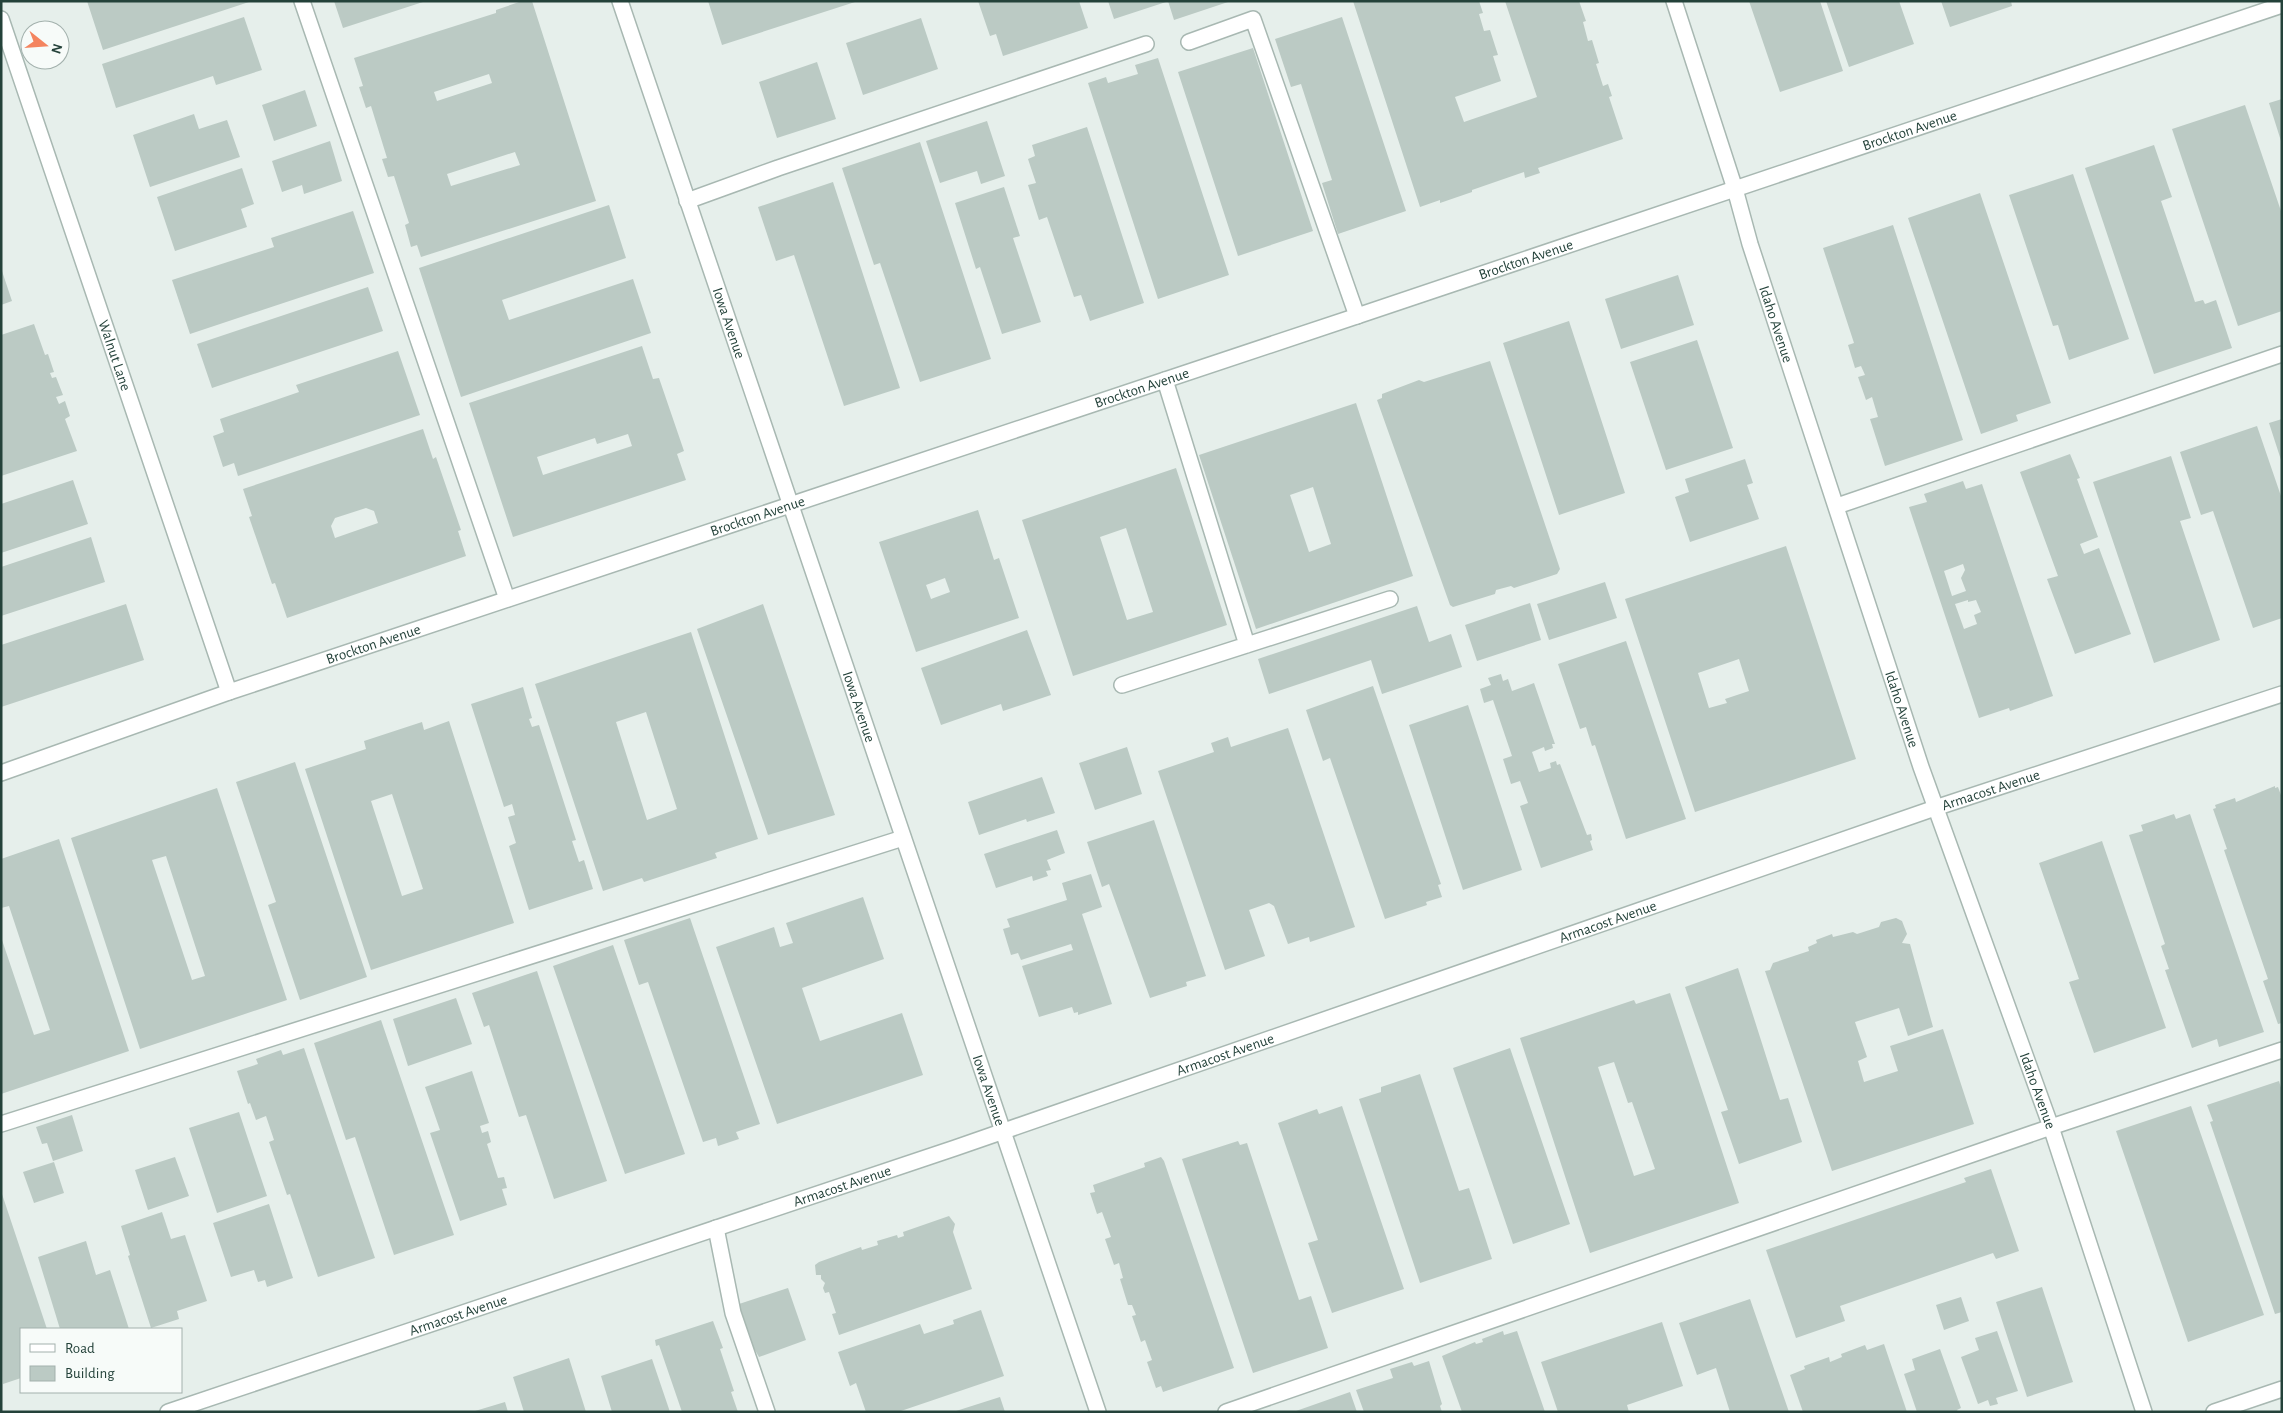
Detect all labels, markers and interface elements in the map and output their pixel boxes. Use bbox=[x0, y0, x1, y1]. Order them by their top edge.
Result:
north arrow bbox=[20, 20, 70, 70]
text: N bbox=[48, 42, 65, 55]
street label: Brockton Avenue bbox=[1861, 108, 1959, 153]
street label: Brockton Avenue bbox=[1477, 237, 1575, 283]
street label: Idaho Avenue bbox=[1756, 284, 1795, 365]
street label: Iowa Avenue bbox=[710, 286, 748, 361]
street label: Walnut Lane bbox=[96, 318, 133, 393]
street label: Brockton Avenue bbox=[1093, 366, 1191, 411]
street label: Brockton Avenue bbox=[708, 494, 807, 539]
street label: Brockton Avenue bbox=[324, 622, 423, 667]
street label: Iowa Avenue bbox=[840, 669, 878, 744]
street label: Idaho Avenue bbox=[1882, 669, 1921, 750]
street label: Armacost Avenue bbox=[1940, 767, 2042, 813]
street label: Armacost Avenue bbox=[1557, 898, 1659, 946]
street label: Armacost Avenue bbox=[1175, 1031, 1276, 1079]
street label: Idaho Avenue bbox=[2017, 1051, 2058, 1131]
street label: Iowa Avenue bbox=[970, 1053, 1008, 1128]
street label: Armacost Avenue bbox=[791, 1163, 893, 1210]
street label: Armacost Avenue bbox=[407, 1292, 509, 1339]
legend bbox=[20, 1328, 182, 1393]
text: Road bbox=[65, 1341, 95, 1356]
text: Building bbox=[65, 1366, 115, 1381]

